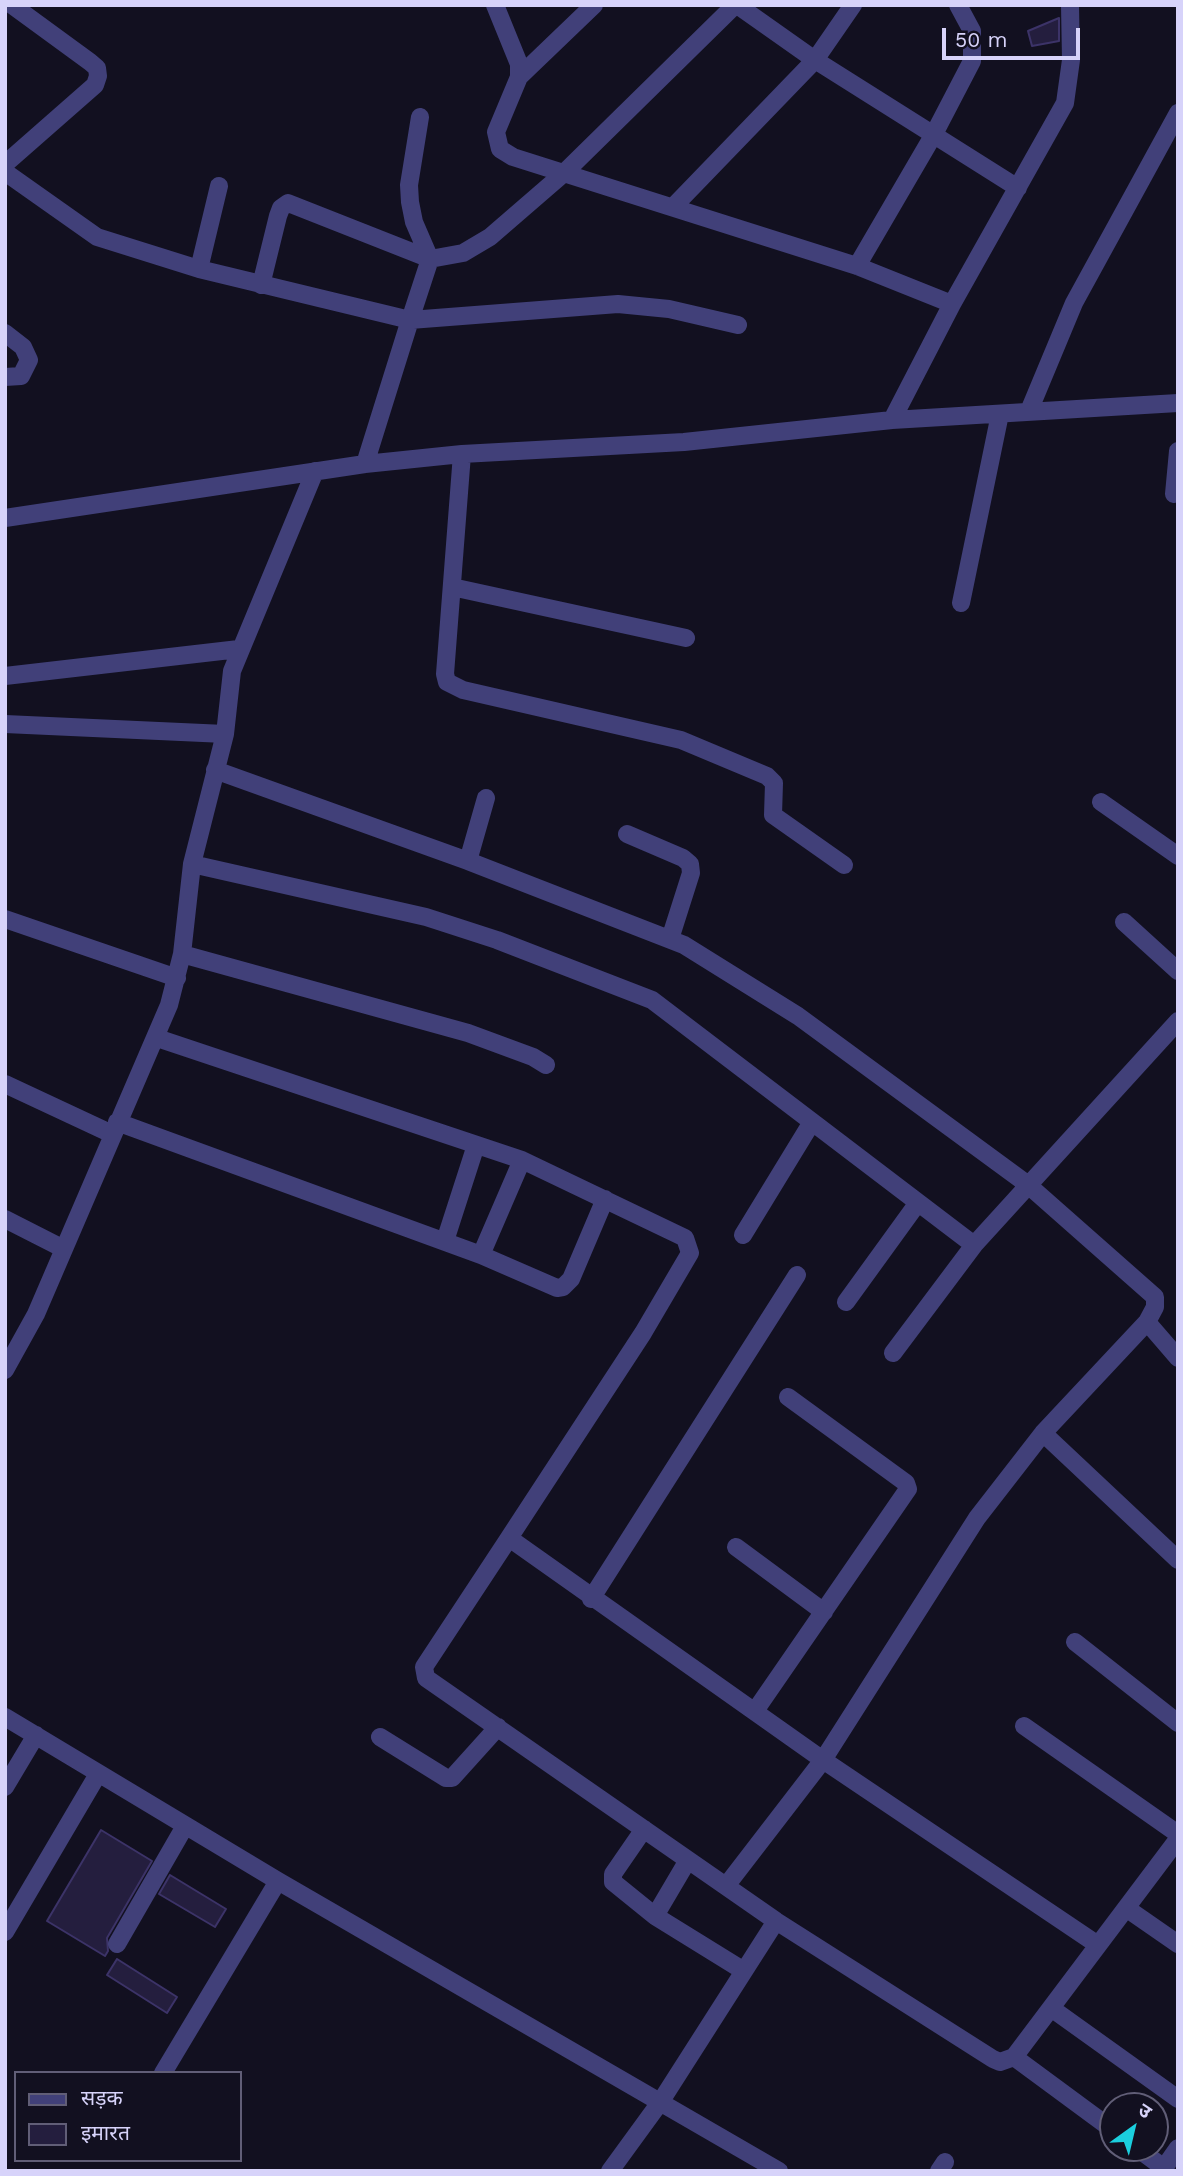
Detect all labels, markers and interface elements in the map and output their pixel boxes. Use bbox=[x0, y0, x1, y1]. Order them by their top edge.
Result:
scale bar bbox=[945, 14, 1083, 58]
text: 50 m bbox=[955, 27, 1007, 52]
legend bbox=[14, 2071, 242, 2162]
text: सड़क bbox=[81, 2085, 123, 2110]
north arrow bbox=[1099, 2092, 1169, 2162]
text: उ bbox=[1134, 2098, 1156, 2123]
text: इमारत bbox=[81, 2120, 130, 2145]

